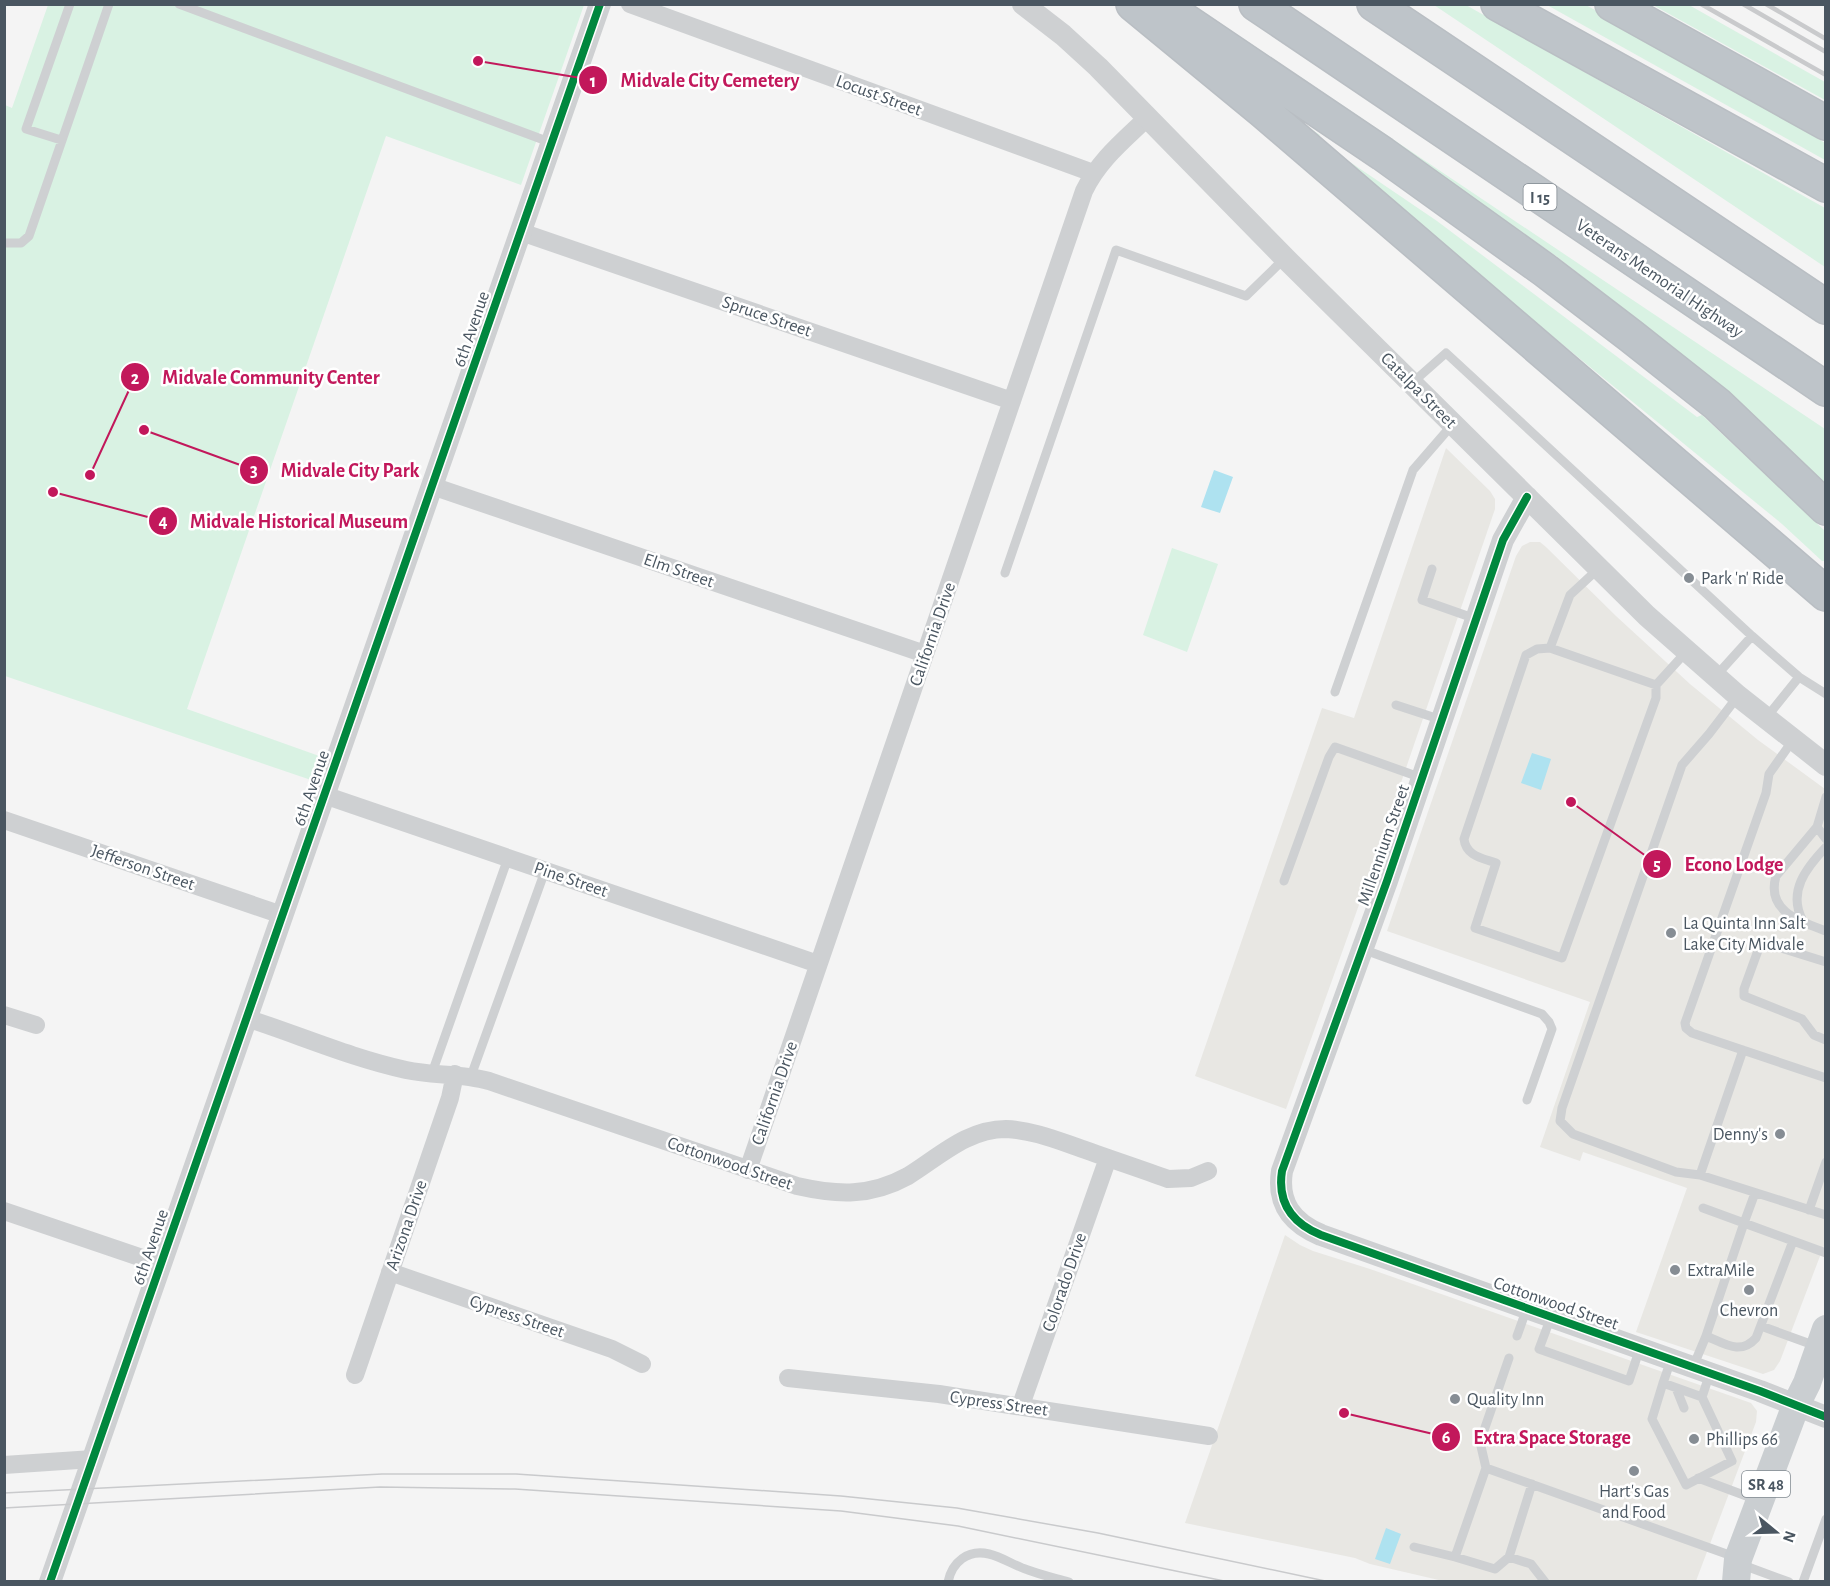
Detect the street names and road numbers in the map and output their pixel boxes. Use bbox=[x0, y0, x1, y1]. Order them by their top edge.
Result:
street label: Locust Street bbox=[833, 72, 924, 120]
road number: I 15 bbox=[1524, 184, 1556, 210]
street label: Veterans Memorial Highway bbox=[1573, 216, 1747, 342]
street label: 6th Avenue bbox=[451, 289, 493, 370]
street label: Spruce Street bbox=[720, 293, 814, 341]
street label: Catalpa Street bbox=[1377, 349, 1460, 432]
street label: Elm Street bbox=[641, 551, 716, 591]
street label: California Drive bbox=[907, 580, 959, 689]
street label: 6th Avenue bbox=[291, 748, 333, 829]
street label: Millennium Street bbox=[1355, 782, 1413, 908]
street label: Jefferson Street bbox=[89, 842, 197, 894]
street label: Pine Street bbox=[532, 859, 610, 901]
street label: California Drive bbox=[749, 1039, 801, 1148]
street label: Cottonwood Street bbox=[665, 1134, 795, 1194]
street label: Arizona Drive bbox=[383, 1178, 431, 1273]
street label: 6th Avenue bbox=[130, 1207, 172, 1288]
street label: Colorado Drive bbox=[1040, 1230, 1090, 1334]
street label: Cottonwood Street bbox=[1491, 1274, 1621, 1334]
street label: Cypress Street bbox=[467, 1292, 566, 1342]
street label: Cypress Street bbox=[949, 1388, 1049, 1420]
road number: SR 48 bbox=[1742, 1471, 1790, 1497]

